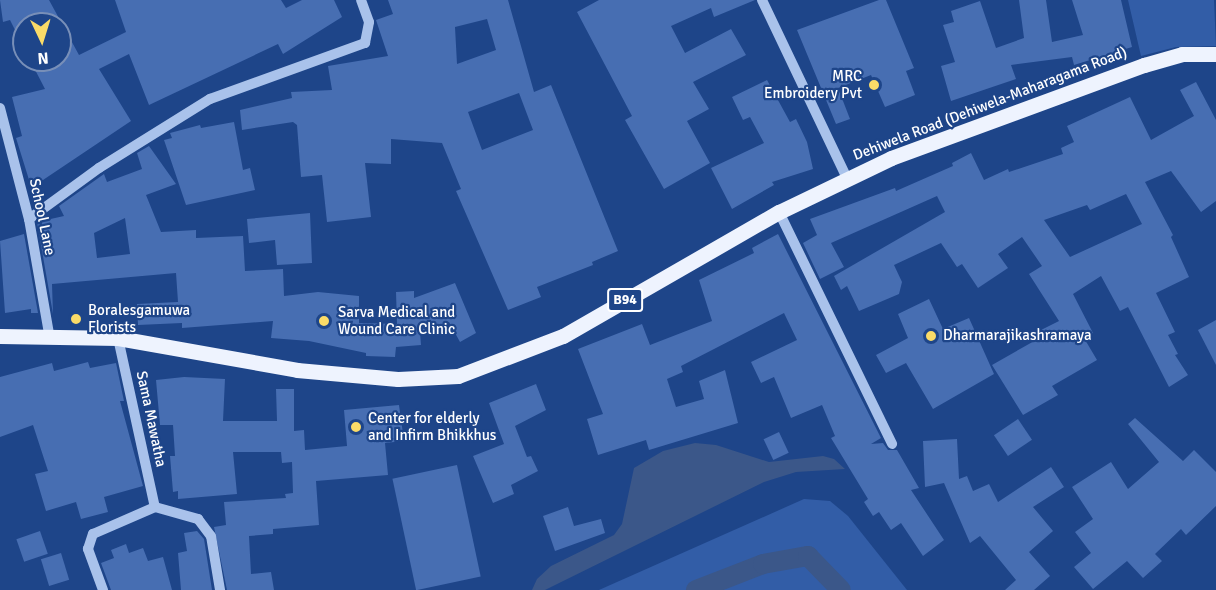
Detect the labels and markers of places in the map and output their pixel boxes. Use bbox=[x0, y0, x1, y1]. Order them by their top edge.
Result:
place label: MRC Embroidery Pvt bbox=[764, 67, 862, 102]
marker: MRC Embroidery Pvt bbox=[867, 78, 881, 92]
place label: Boralesgamuwa Florists bbox=[88, 301, 190, 336]
place label: Sarva Medical and Wound Care Clinic bbox=[338, 303, 455, 338]
marker: Boralesgamuwa Florists bbox=[69, 312, 83, 326]
marker: Sarva Medical and Wound Care Clinic bbox=[315, 312, 333, 330]
place label: Dharmarajikashramaya bbox=[943, 327, 1092, 345]
marker: Dharmarajikashramaya bbox=[924, 329, 938, 343]
place label: Center for elderly and Infirm Bhikkhus bbox=[368, 409, 496, 444]
marker: Center for elderly and Infirm Bhikkhus bbox=[349, 420, 363, 434]

